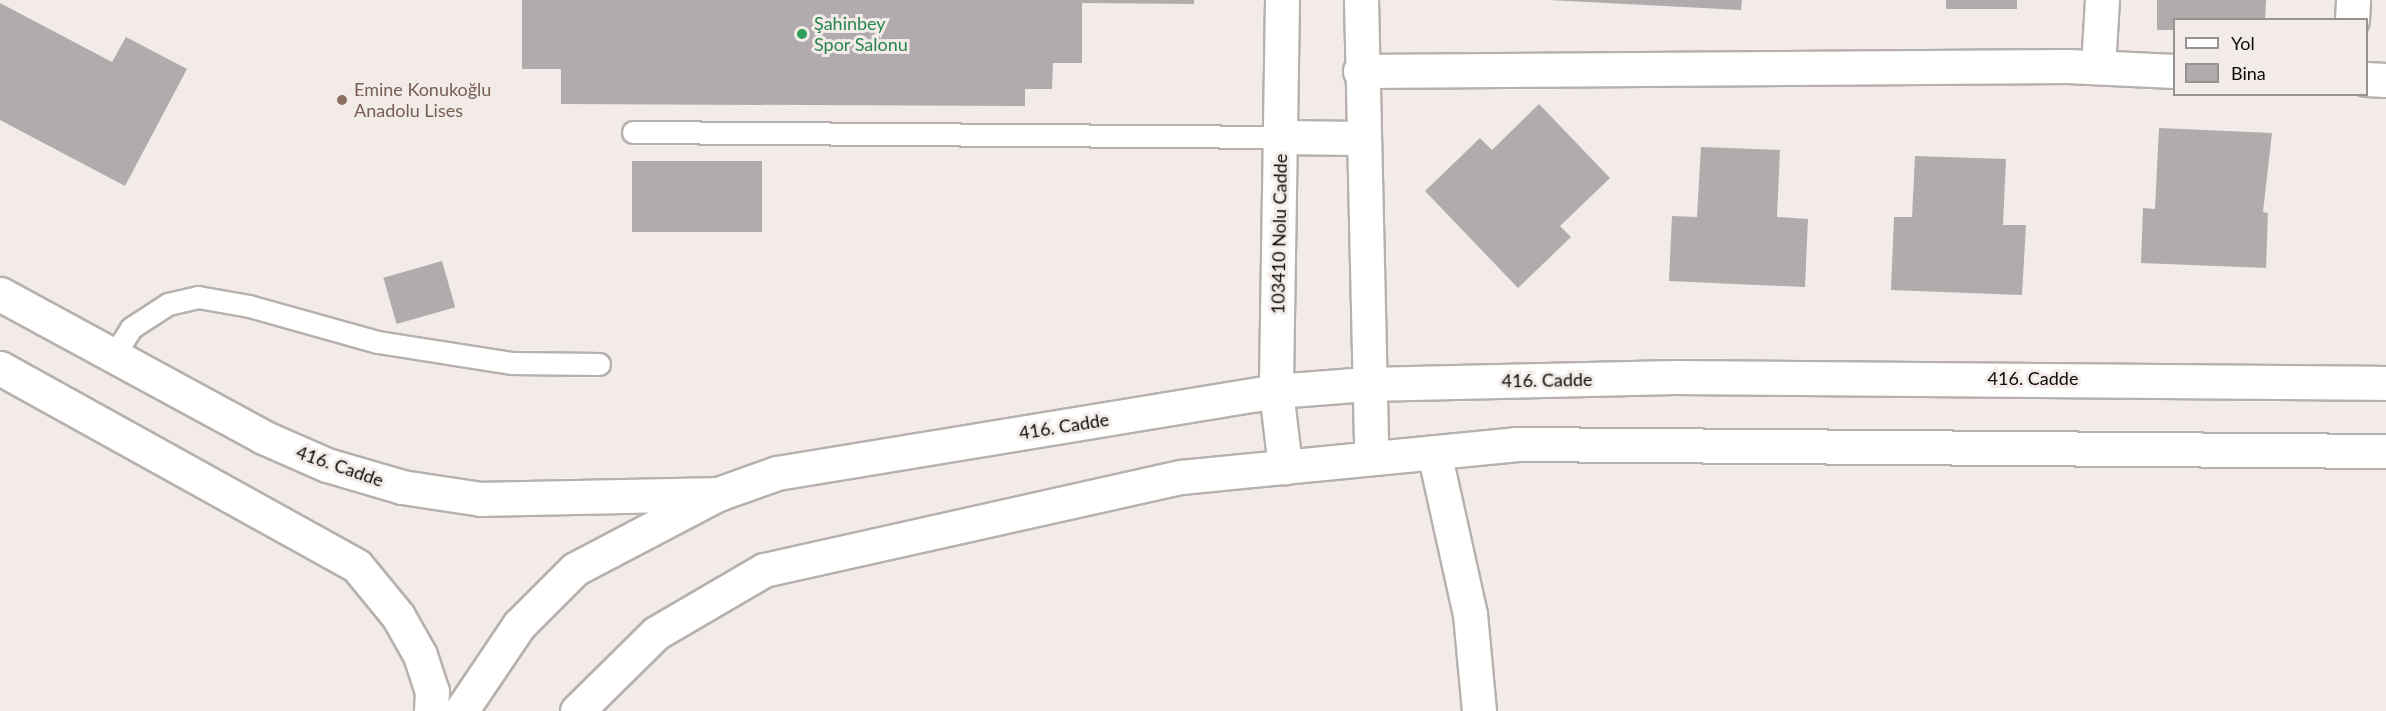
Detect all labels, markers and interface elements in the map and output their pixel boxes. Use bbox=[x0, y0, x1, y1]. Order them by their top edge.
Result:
place label: Şahinbey Spor Salonu bbox=[814, 13, 908, 56]
legend bbox=[2173, 18, 2368, 96]
marker: Şahinbey Spor Salonu bbox=[795, 27, 809, 41]
text: Yol bbox=[2231, 32, 2255, 54]
text: Bina bbox=[2231, 62, 2266, 84]
place label: Emine Konukoğlu Anadolu Lises bbox=[354, 79, 491, 122]
marker: Emine Konukoğlu Anadolu Lises bbox=[335, 93, 349, 107]
street label: 103410 Nolu Cadde bbox=[1267, 154, 1291, 314]
street label: 416. Cadde bbox=[1988, 367, 2078, 389]
street label: 416. Cadde bbox=[1501, 368, 1593, 392]
street label: 416. Cadde bbox=[1017, 408, 1111, 444]
street label: 416. Cadde bbox=[294, 441, 386, 491]

